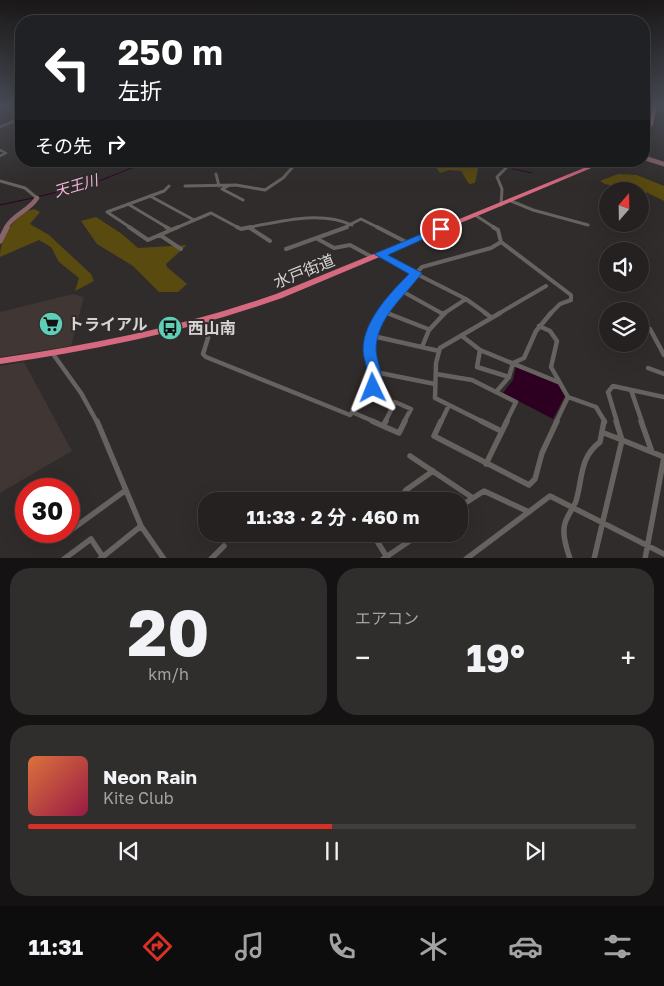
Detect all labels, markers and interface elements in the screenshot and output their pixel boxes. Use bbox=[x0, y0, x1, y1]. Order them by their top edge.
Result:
text: 250 m bbox=[118, 31, 223, 73]
icon: left bbox=[35, 35, 100, 100]
text: 左折 bbox=[118, 77, 162, 104]
icon: right bbox=[102, 130, 130, 158]
text: その先 bbox=[35, 134, 92, 157]
water label: 天王川 bbox=[52, 170, 102, 200]
north arrow bbox=[599, 182, 649, 232]
map controls bbox=[599, 182, 649, 352]
pin bbox=[420, 208, 462, 250]
icon: arrive bbox=[427, 215, 455, 243]
button: sound bbox=[599, 242, 649, 292]
street label: 水戸街道 bbox=[271, 250, 337, 292]
button: layers bbox=[599, 302, 649, 352]
supermarket icon: トライアル bbox=[38, 311, 64, 337]
place label: トライアル bbox=[68, 314, 148, 334]
bus stop icon: 西山南 bbox=[157, 315, 183, 341]
place label: 西山南 bbox=[188, 318, 236, 338]
position arrow bbox=[346, 361, 398, 413]
speed limit sign: 30 bbox=[15, 478, 80, 543]
text: 11:33 · 2 分 · 460 m bbox=[247, 505, 420, 528]
text: 20 bbox=[128, 592, 209, 670]
text: エアコン bbox=[355, 608, 419, 628]
text: 19° bbox=[466, 635, 525, 680]
text: − bbox=[355, 641, 370, 674]
text: + bbox=[621, 641, 636, 674]
text: km/h bbox=[148, 664, 189, 684]
text: Neon Rain bbox=[103, 765, 197, 788]
text: Kite Club bbox=[103, 788, 174, 808]
icon: previous bbox=[115, 837, 143, 865]
icon: pause bbox=[318, 837, 346, 865]
icon: next bbox=[521, 837, 549, 865]
icon: directions bbox=[140, 929, 175, 964]
icon: music bbox=[232, 929, 267, 964]
icon: phone bbox=[324, 929, 359, 964]
icon: climate bbox=[416, 929, 451, 964]
icon: car bbox=[508, 929, 543, 964]
icon: filters bbox=[600, 929, 635, 964]
text: 11:31 bbox=[29, 933, 83, 960]

